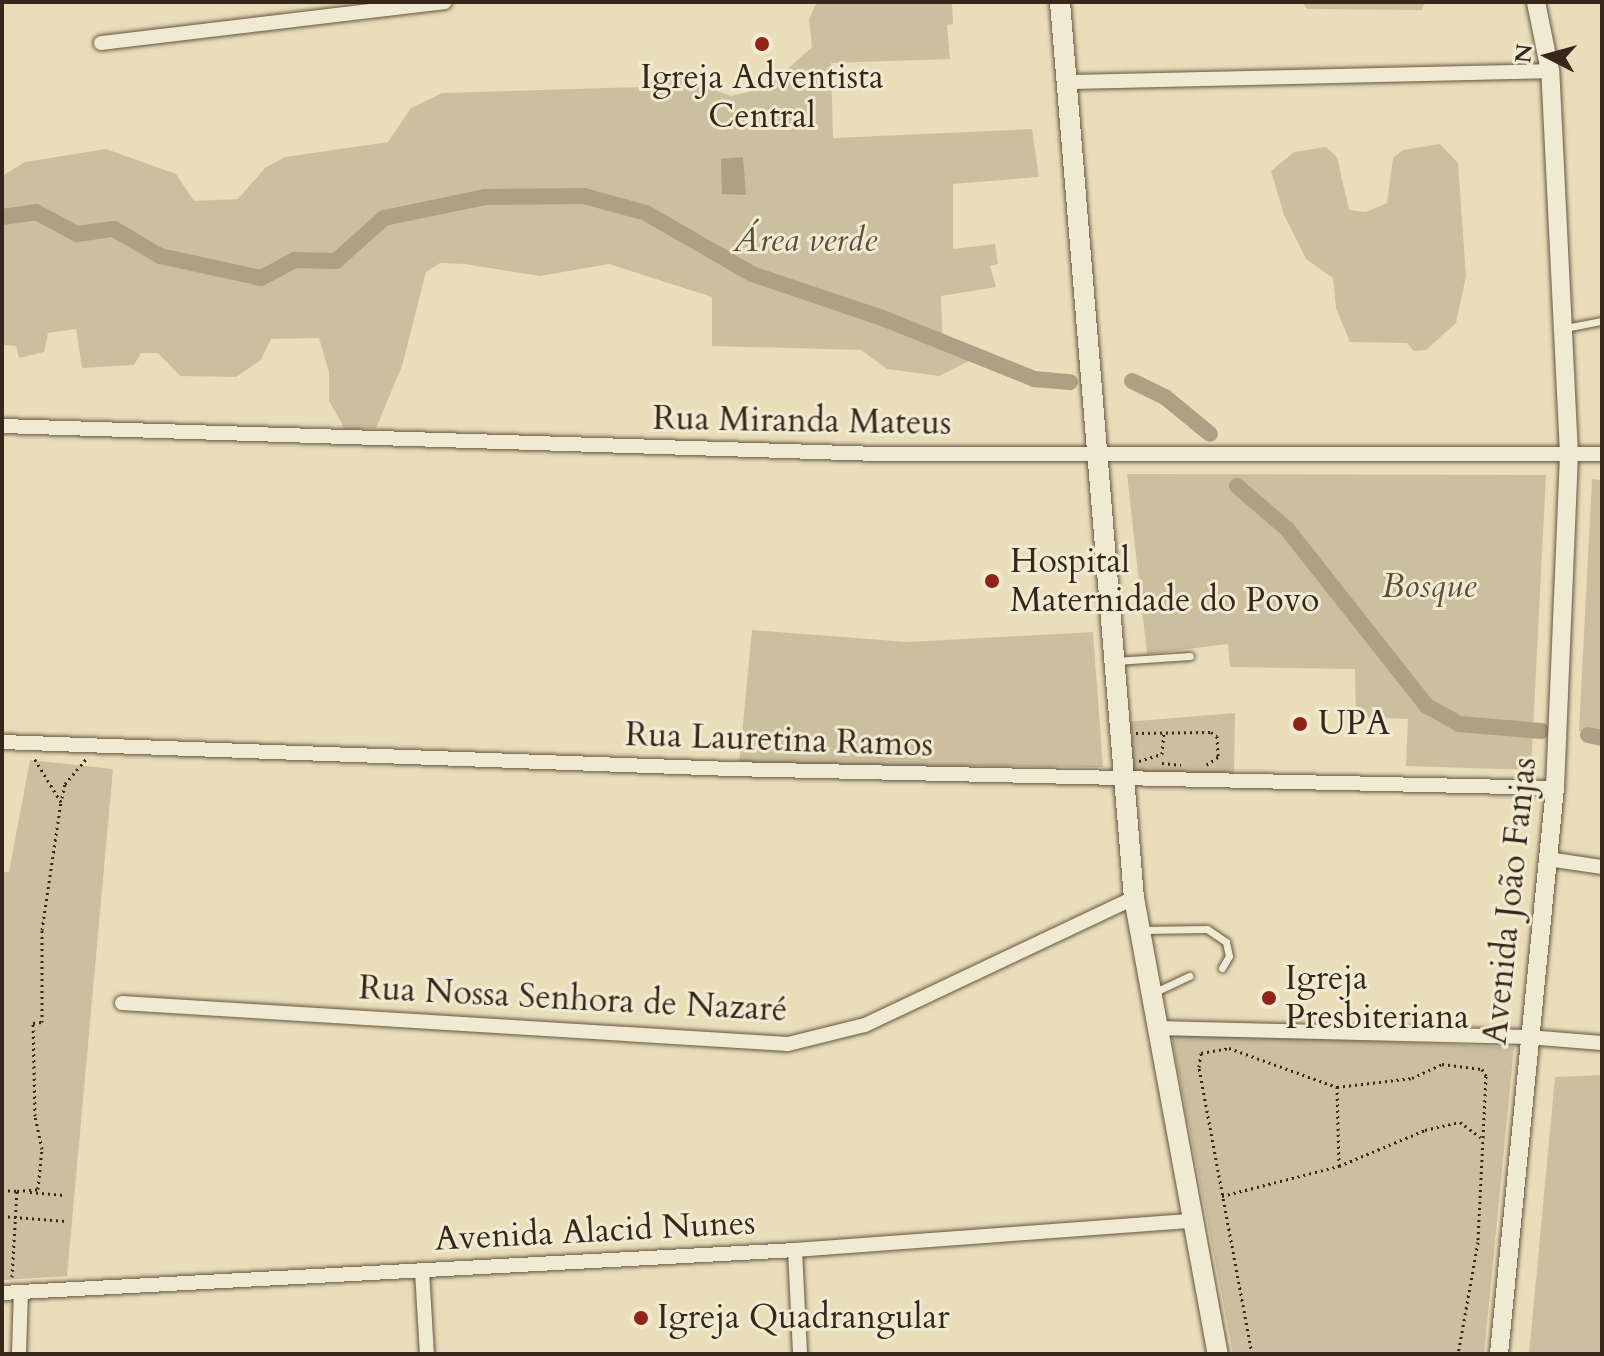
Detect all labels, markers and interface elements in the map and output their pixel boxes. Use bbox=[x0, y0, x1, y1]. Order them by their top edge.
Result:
north arrow bbox=[1508, 16, 1588, 96]
marker: Igreja Adventista Central bbox=[753, 35, 771, 53]
text: N bbox=[1508, 42, 1540, 65]
place label: Igreja Adventista Central bbox=[640, 57, 884, 136]
park label: Área verde bbox=[733, 221, 877, 261]
street label: Rua Miranda Mateus bbox=[652, 398, 952, 444]
place label: Hospital Maternidade do Povo bbox=[1010, 541, 1319, 620]
park label: Bosque bbox=[1382, 567, 1476, 607]
marker: Hospital Maternidade do Povo bbox=[981, 570, 1003, 592]
place label: UPA bbox=[1318, 704, 1390, 744]
marker: UPA bbox=[1289, 713, 1311, 735]
street label: Rua Lauretina Ramos bbox=[624, 714, 934, 766]
street label: Avenida João Fanjas bbox=[1475, 755, 1545, 1047]
place label: Igreja Presbiteriana bbox=[1285, 958, 1469, 1038]
street label: Rua Nossa Senhora de Nazaré bbox=[358, 967, 788, 1031]
marker: Igreja Presbiteriana bbox=[1260, 989, 1278, 1007]
street label: Avenida Alacid Nunes bbox=[434, 1202, 756, 1260]
place label: Igreja Quadrangular bbox=[657, 1298, 950, 1338]
marker: Igreja Quadrangular bbox=[632, 1309, 650, 1327]

